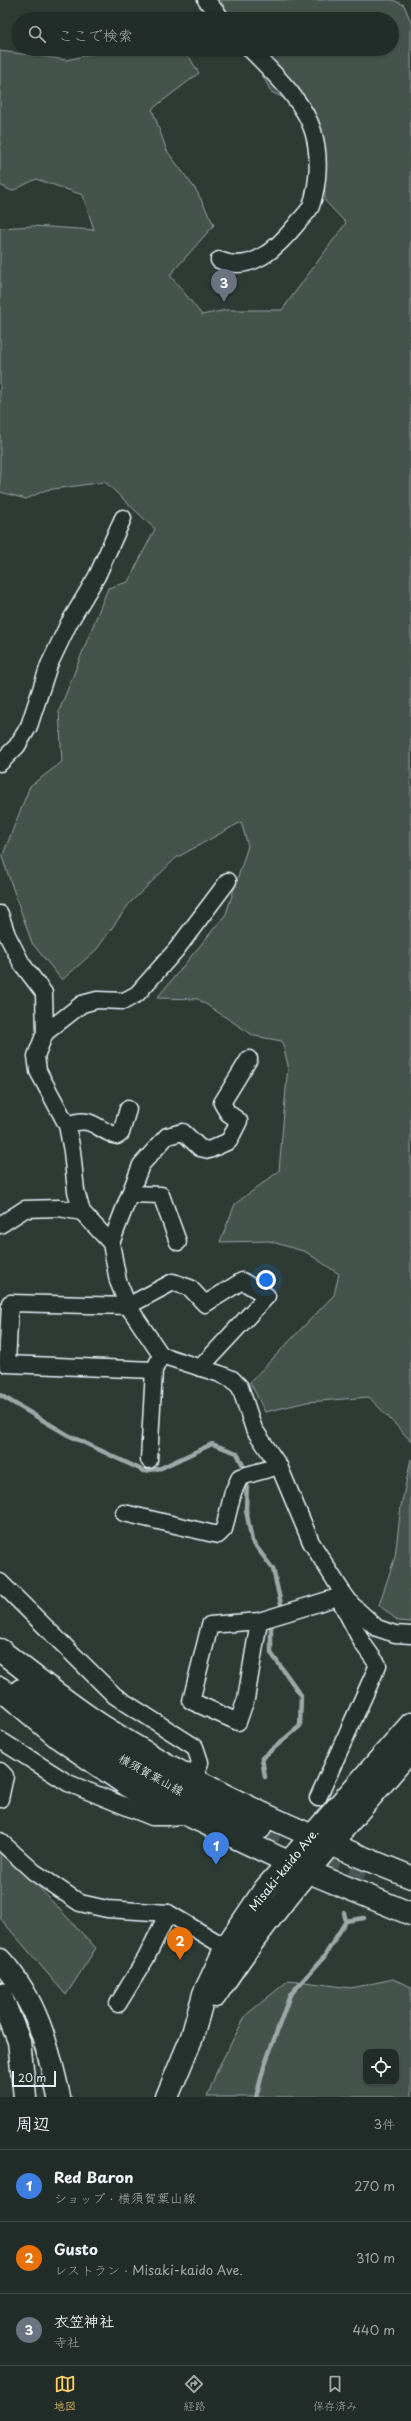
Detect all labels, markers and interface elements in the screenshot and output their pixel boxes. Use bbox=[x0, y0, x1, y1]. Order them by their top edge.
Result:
search box bbox=[12, 12, 399, 56]
icon: search bbox=[26, 23, 48, 45]
text: ここで検索 bbox=[58, 23, 133, 46]
pin: 3 bbox=[211, 269, 237, 302]
your location bbox=[256, 1270, 276, 1290]
street label: 横須賀葉山線 bbox=[116, 1749, 187, 1799]
street label: Misaki-kaido Ave. bbox=[244, 1824, 322, 1915]
pin: 1 bbox=[203, 1832, 229, 1865]
pin: 2 bbox=[167, 1927, 193, 1960]
map controls bbox=[363, 2049, 399, 2085]
button: locate bbox=[363, 2049, 399, 2085]
scale bar bbox=[12, 2069, 56, 2088]
text: 20 m bbox=[18, 2069, 46, 2086]
text: 周辺 bbox=[16, 2110, 50, 2136]
text: 3件 bbox=[373, 2114, 395, 2133]
text: Red Baron bbox=[54, 2165, 133, 2188]
text: 1 bbox=[26, 2176, 32, 2195]
text: 270 m bbox=[354, 2176, 395, 2195]
text: ショップ · 横須賀葉山線 bbox=[54, 2188, 196, 2207]
text: Gusto bbox=[54, 2237, 98, 2260]
text: 2 bbox=[24, 2248, 34, 2267]
text: 310 m bbox=[356, 2248, 395, 2267]
text: レストラン · Misaki-kaido Ave. bbox=[54, 2260, 243, 2279]
text: 衣笠神社 bbox=[54, 2309, 114, 2332]
text: 3 bbox=[25, 2320, 33, 2339]
text: 440 m bbox=[352, 2320, 395, 2339]
text: 寺社 bbox=[54, 2332, 80, 2351]
tab: 地図 bbox=[54, 2373, 76, 2414]
tab: 経路 bbox=[183, 2373, 205, 2414]
tab: 保存済み bbox=[313, 2373, 357, 2414]

